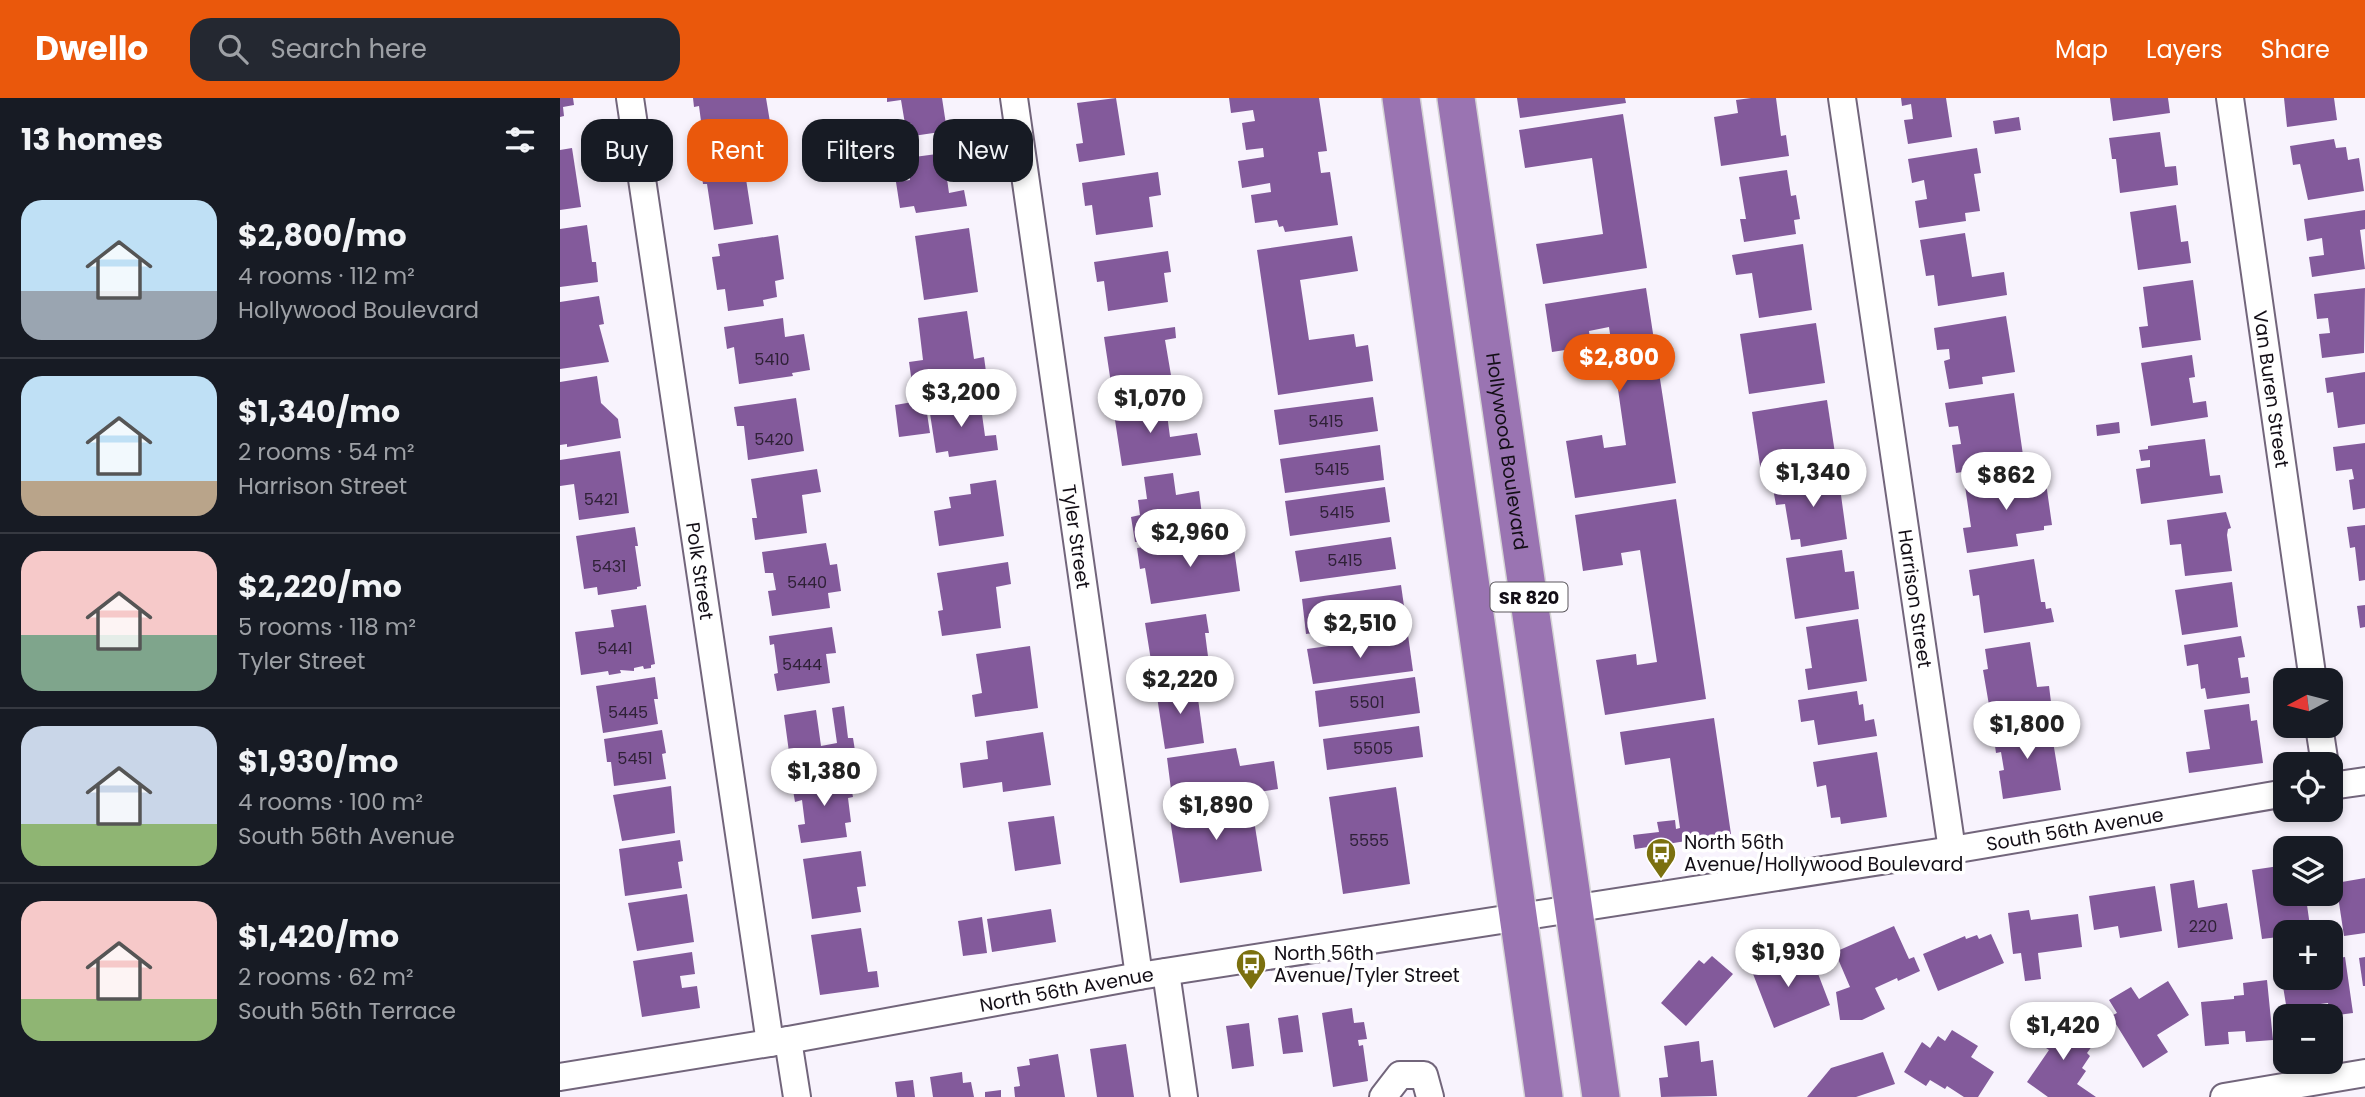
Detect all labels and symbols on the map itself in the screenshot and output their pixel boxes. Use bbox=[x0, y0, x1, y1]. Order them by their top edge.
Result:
street label: Van Buren Street bbox=[2247, 309, 2296, 470]
pin: $2,800 bbox=[1562, 334, 1676, 394]
house number: 5410 bbox=[754, 348, 790, 371]
street label: Hollywood Boulevard bbox=[1480, 351, 1535, 552]
pin: $3,200 bbox=[904, 370, 1018, 429]
pin: $1,070 bbox=[1093, 376, 1207, 435]
house number: 5415 bbox=[1308, 410, 1344, 433]
house number: 5420 bbox=[754, 428, 794, 451]
pin: $1,340 bbox=[1756, 450, 1870, 509]
pin: $862 bbox=[1965, 452, 2047, 512]
house number: 5415 bbox=[1314, 458, 1350, 481]
street label: Tyler Street bbox=[1056, 483, 1097, 591]
house number: 5421 bbox=[584, 488, 618, 511]
house number: 5415 bbox=[1319, 501, 1355, 524]
pin: $2,960 bbox=[1133, 510, 1247, 569]
street label: Polk Street bbox=[679, 520, 721, 622]
street label: Harrison Street bbox=[1892, 528, 1939, 670]
house number: 5415 bbox=[1327, 549, 1363, 572]
house number: 5431 bbox=[592, 555, 626, 578]
house number: 5440 bbox=[787, 571, 827, 594]
road number: SR 820 bbox=[1490, 583, 1567, 612]
pin: $2,510 bbox=[1303, 601, 1417, 660]
house number: 5441 bbox=[597, 637, 633, 660]
house number: 5444 bbox=[782, 653, 822, 676]
pin: $2,220 bbox=[1123, 656, 1237, 716]
north arrow bbox=[2273, 668, 2343, 738]
house number: 5501 bbox=[1349, 691, 1385, 714]
house number: 5445 bbox=[608, 701, 648, 724]
pin: $1,800 bbox=[1970, 702, 2084, 761]
house number: 5505 bbox=[1353, 737, 1393, 760]
house number: 5451 bbox=[617, 747, 653, 770]
pin: $1,380 bbox=[767, 748, 881, 808]
pin: $1,890 bbox=[1159, 782, 1273, 842]
street label: South 56th Avenue bbox=[1984, 801, 2165, 857]
house number: 5555 bbox=[1349, 829, 1389, 852]
place label: North 56th Avenue/Hollywood Boulevard bbox=[1684, 829, 1963, 878]
bus stop icon: North 56th Avenue/Hollywood Boulevard bbox=[1644, 836, 1678, 880]
house number: 220 bbox=[2189, 915, 2217, 938]
pin: $1,930 bbox=[1731, 930, 1845, 989]
place label: North 56th Avenue/Tyler Street bbox=[1274, 940, 1460, 989]
bus stop icon: North 56th Avenue/Tyler Street bbox=[1234, 947, 1268, 991]
street label: North 56th Avenue bbox=[977, 960, 1155, 1018]
pin: $1,420 bbox=[2006, 1002, 2120, 1062]

